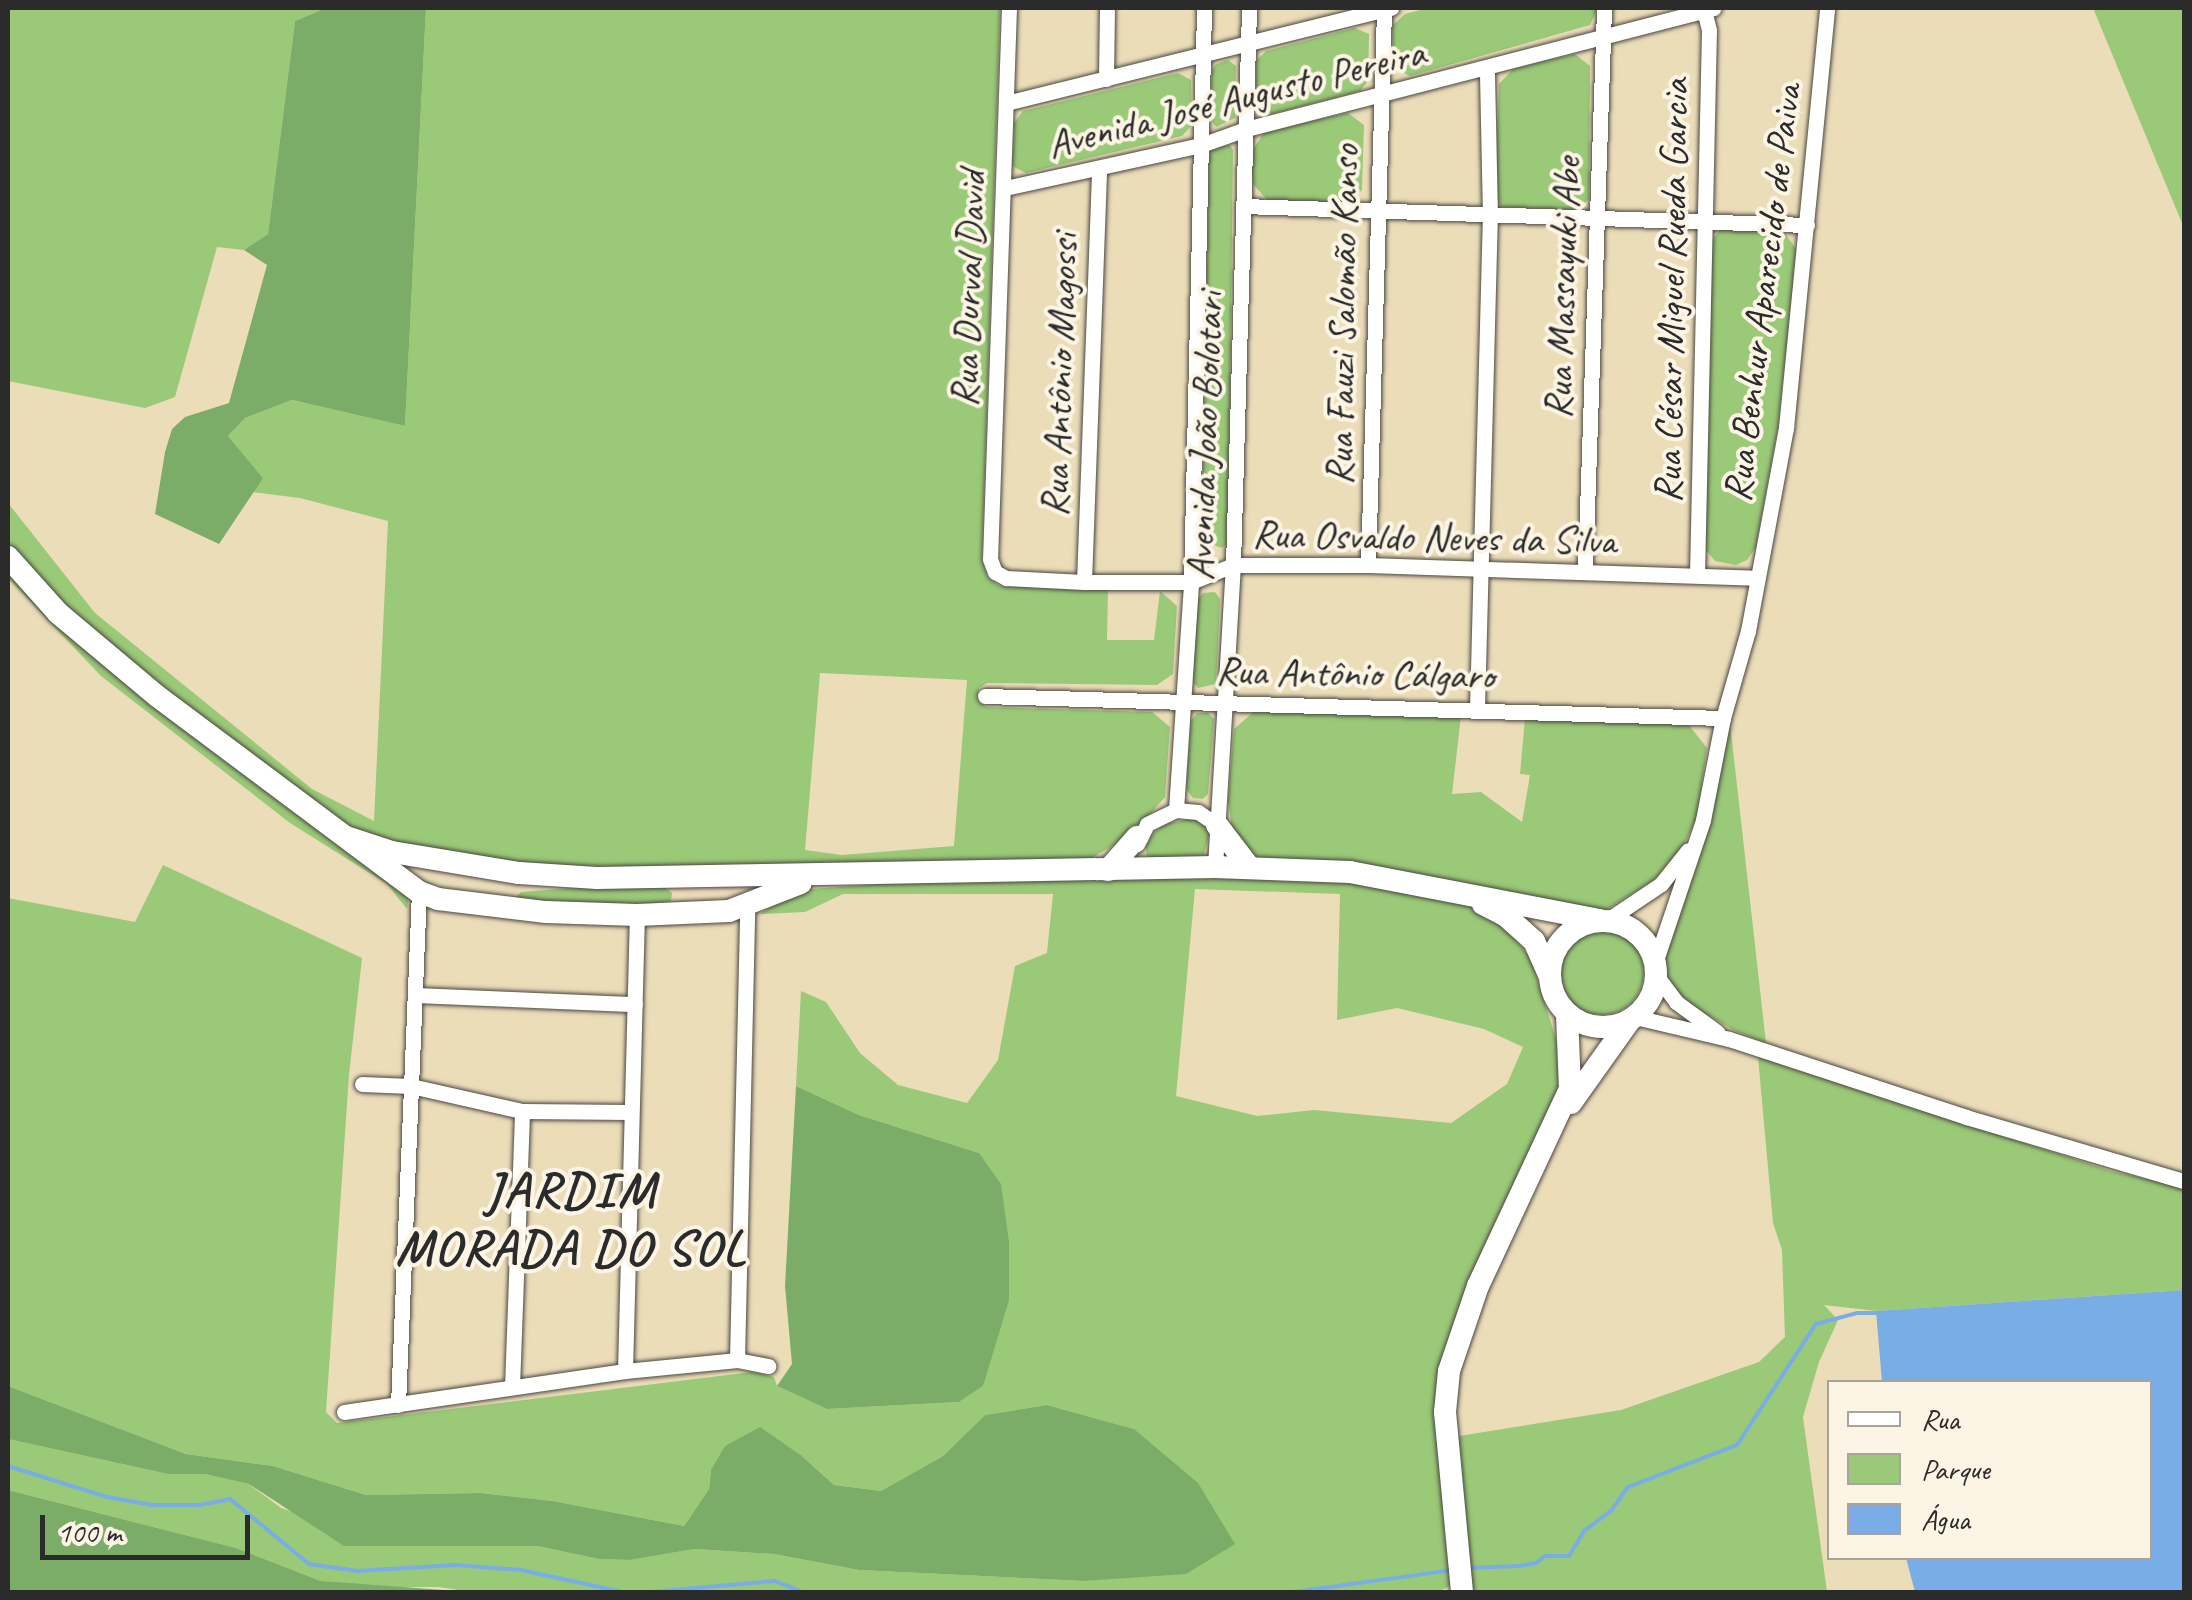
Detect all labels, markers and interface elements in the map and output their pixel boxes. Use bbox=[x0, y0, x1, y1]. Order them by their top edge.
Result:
street label: Avenida José Augusto Pereira bbox=[1042, 28, 1430, 168]
street label: Rua César Miguel Rueda Garcia bbox=[1643, 80, 1699, 502]
street label: Rua Benhur Aparecido de Paiva bbox=[1712, 81, 1812, 505]
street label: Rua Fauzi Salomão Kanso bbox=[1315, 142, 1369, 488]
street label: Rua Massayuki Abe bbox=[1533, 157, 1591, 419]
street label: Rua Durval David bbox=[940, 171, 996, 407]
street label: Rua Antônio Magossi bbox=[1030, 232, 1088, 518]
street label: Avenida João Bolotari bbox=[1175, 291, 1233, 581]
street label: Rua Osvaldo Neves da Silva bbox=[1251, 510, 1617, 564]
street label: Rua Antônio Cálgaro bbox=[1215, 647, 1495, 699]
district label: JARDIM MORADA DO SOL bbox=[397, 1159, 745, 1276]
legend bbox=[1827, 1380, 2152, 1560]
text: Rua bbox=[1921, 1400, 1959, 1438]
text: Parque bbox=[1921, 1450, 1990, 1488]
scale bar bbox=[45, 1495, 255, 1557]
text: Água bbox=[1921, 1500, 1970, 1538]
text: 100 m bbox=[57, 1513, 122, 1551]

